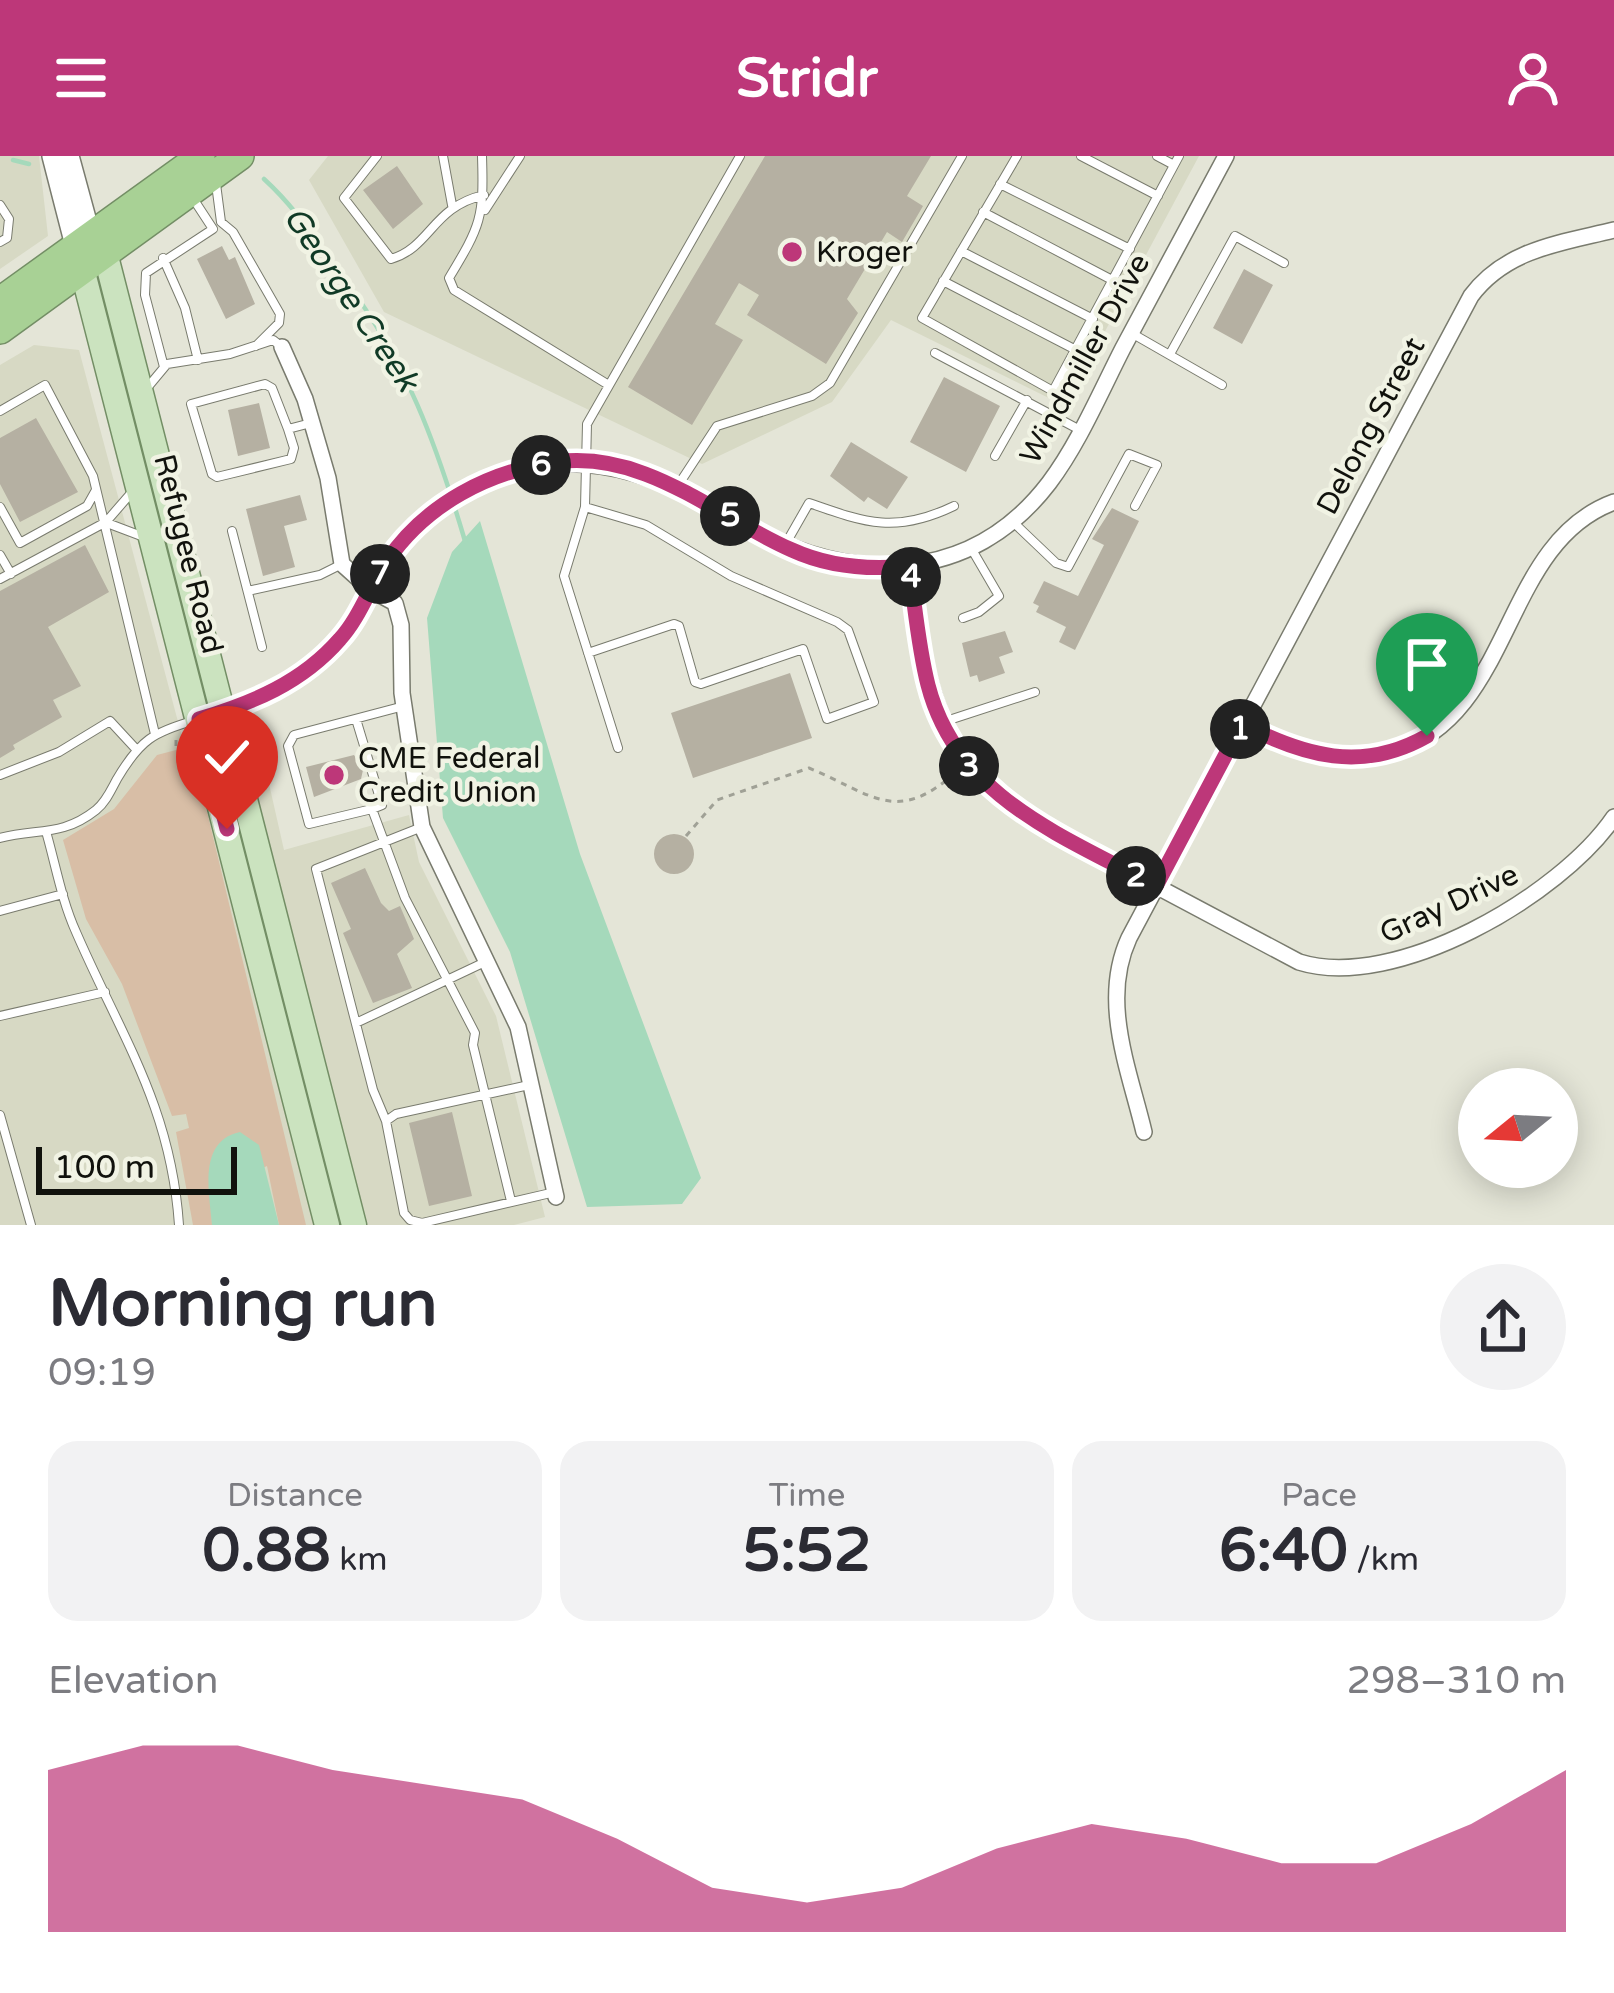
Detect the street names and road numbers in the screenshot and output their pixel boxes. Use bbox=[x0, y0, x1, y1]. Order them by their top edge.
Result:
street label: Windmiller Drive bbox=[1012, 247, 1158, 471]
street label: Delong Street bbox=[1309, 331, 1433, 521]
street label: Refugee Road bbox=[145, 450, 231, 658]
street label: Gray Drive bbox=[1374, 856, 1524, 952]

